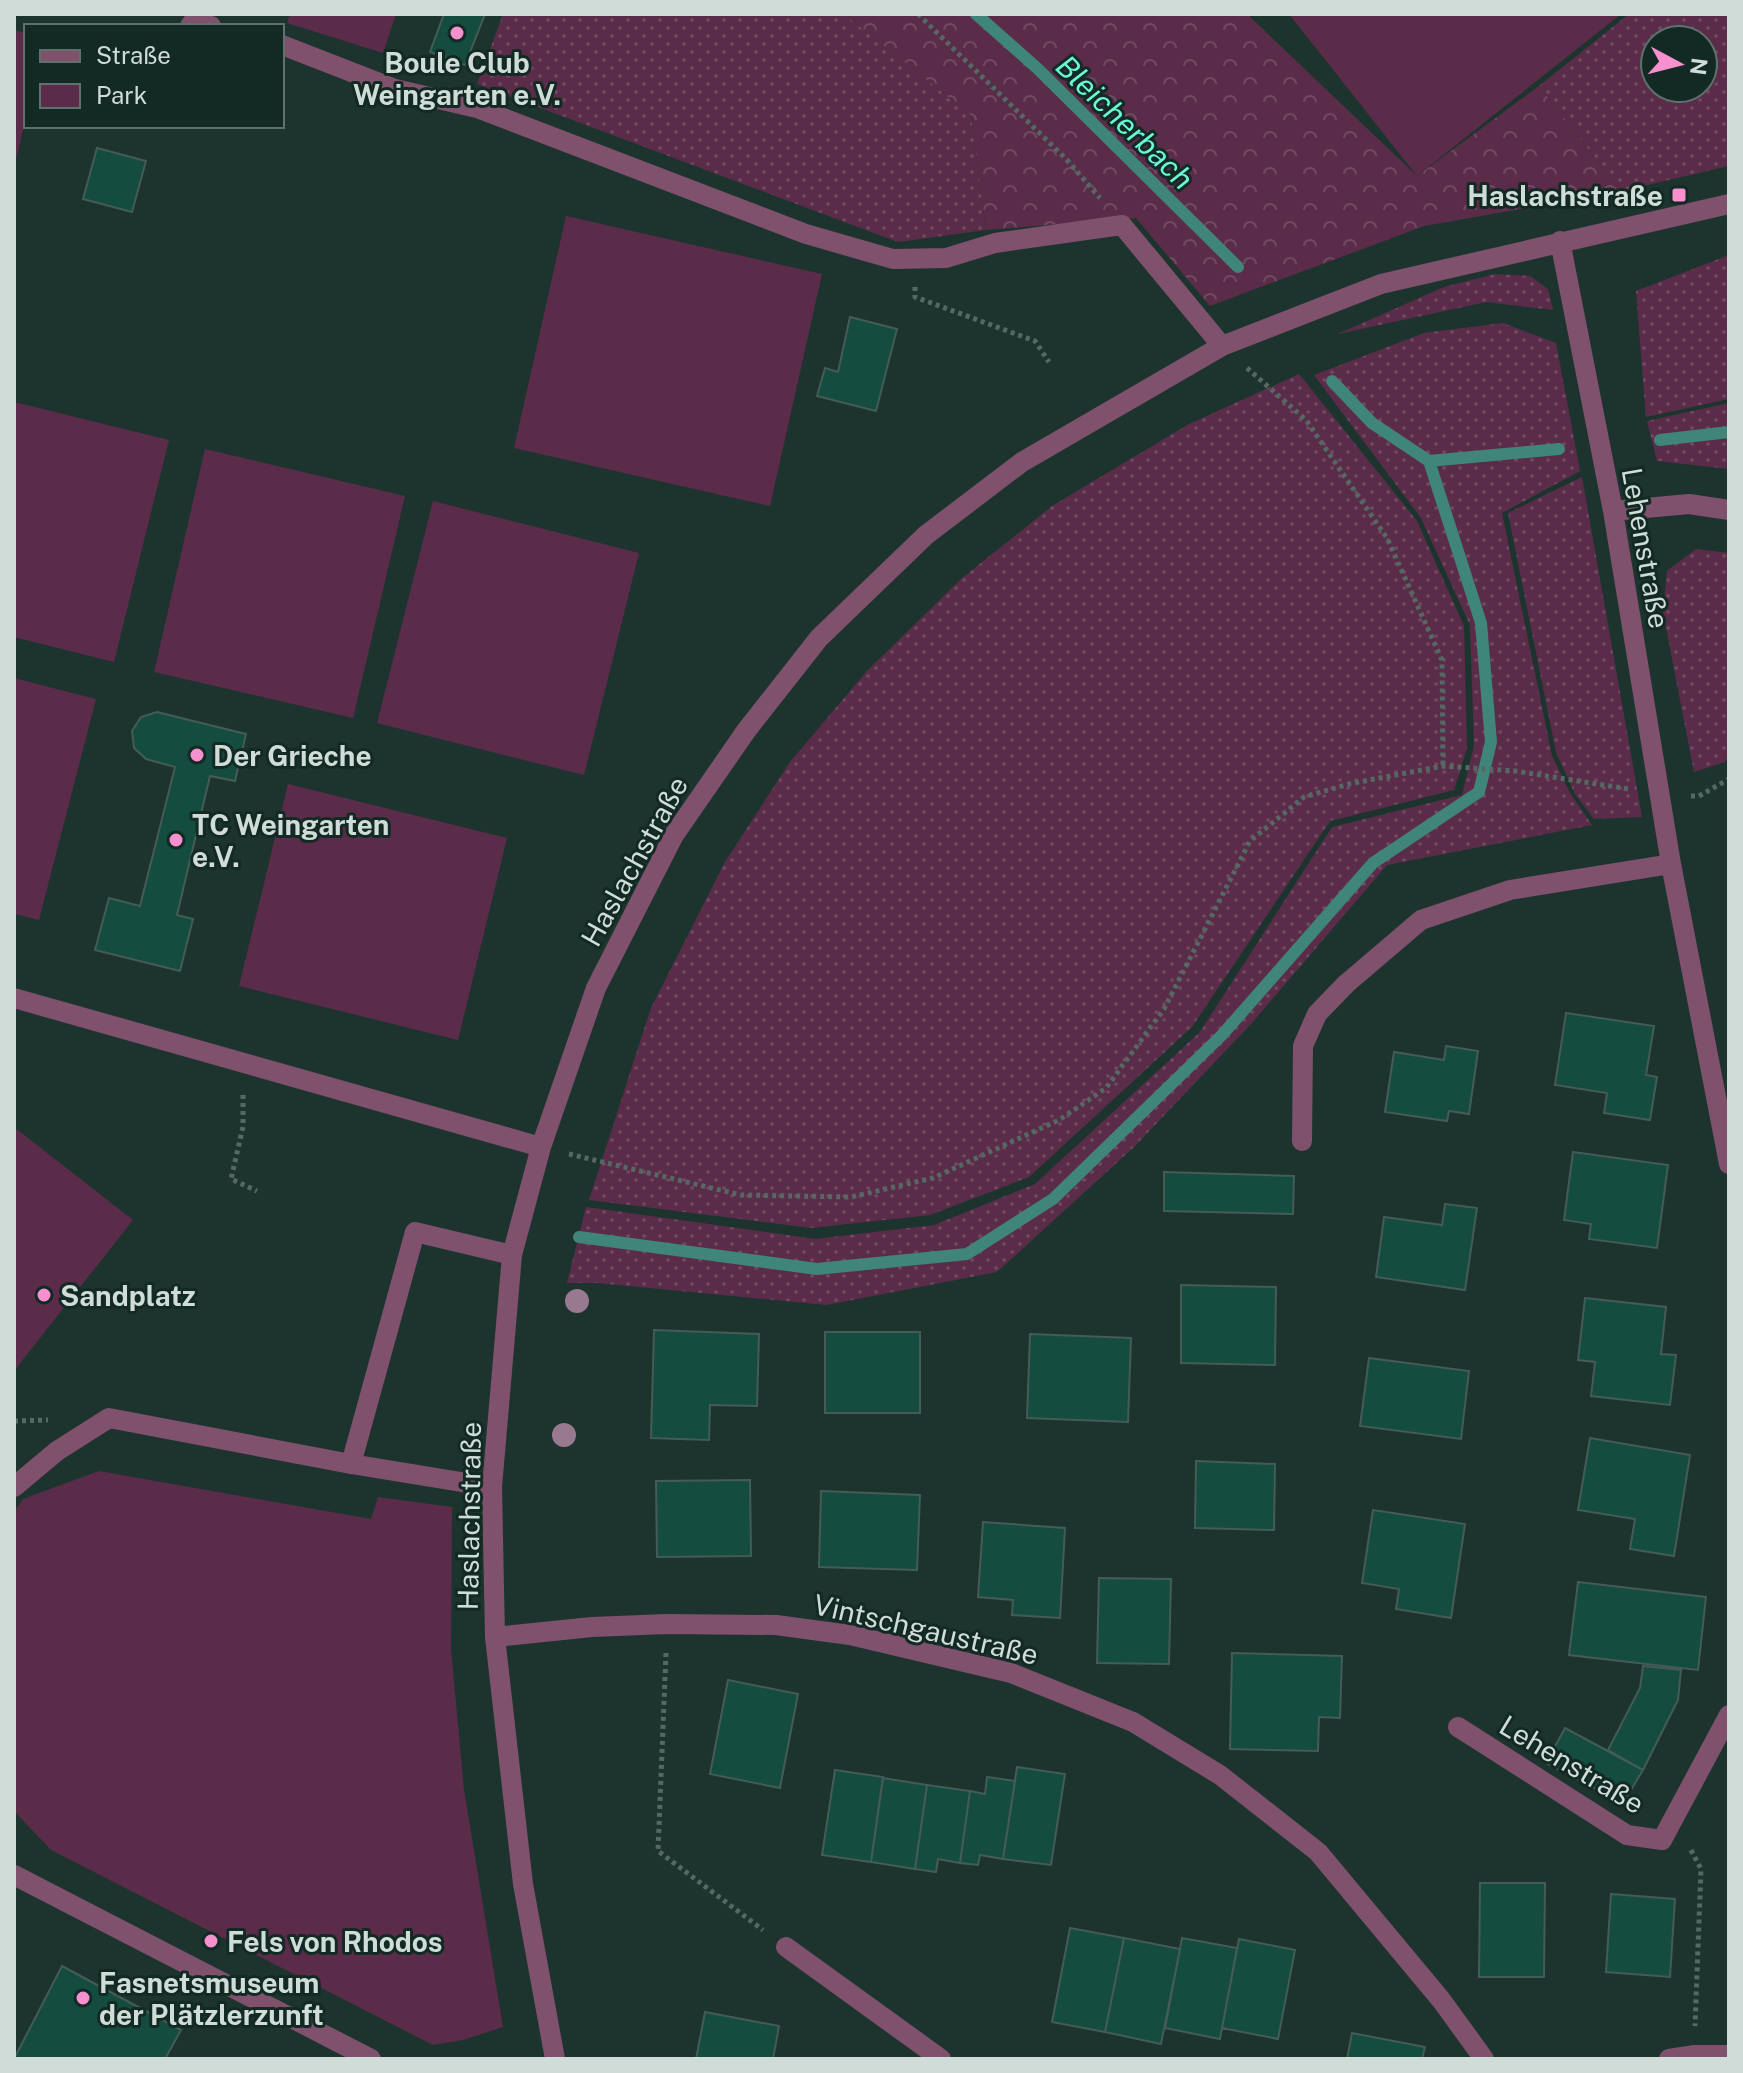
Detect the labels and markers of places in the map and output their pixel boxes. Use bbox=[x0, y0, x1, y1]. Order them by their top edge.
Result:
marker: Boule Club Weingarten e.V. bbox=[448, 24, 466, 42]
place label: Boule Club Weingarten e.V. bbox=[353, 46, 561, 111]
place label: Haslachstraße bbox=[1467, 179, 1663, 212]
marker: Haslachstraße bbox=[1670, 186, 1688, 204]
place label: Der Grieche bbox=[213, 739, 372, 772]
marker: Der Grieche bbox=[188, 746, 206, 764]
place label: TC Weingarten e.V. bbox=[192, 808, 389, 873]
marker: TC Weingarten e.V. bbox=[167, 831, 185, 849]
place label: Sandplatz bbox=[60, 1279, 196, 1312]
marker: Sandplatz bbox=[35, 1286, 53, 1304]
place label: Fels von Rhodos bbox=[227, 1925, 443, 1958]
marker: Fels von Rhodos bbox=[202, 1932, 220, 1950]
place label: Fasnetsmuseum der Plätzlerzunft bbox=[99, 1966, 324, 2031]
marker: Fasnetsmuseum der Plätzlerzunft bbox=[74, 1989, 92, 2007]

